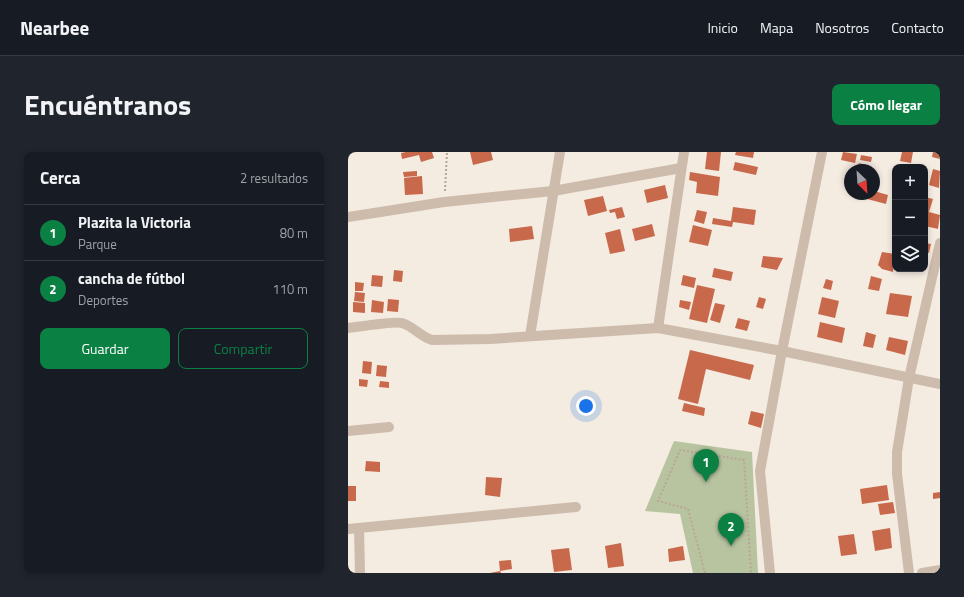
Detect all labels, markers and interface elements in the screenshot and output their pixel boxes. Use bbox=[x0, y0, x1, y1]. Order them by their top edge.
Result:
text: Nearbee bbox=[20, 13, 89, 42]
text: Inicio bbox=[707, 17, 738, 38]
text: Mapa bbox=[760, 17, 793, 38]
text: Nosotros bbox=[815, 17, 869, 38]
text: Contacto bbox=[891, 17, 944, 38]
text: Encuéntranos bbox=[24, 83, 191, 126]
button: Cómo llegar bbox=[832, 84, 940, 125]
north arrow bbox=[844, 164, 880, 200]
map controls bbox=[892, 164, 928, 272]
button: + bbox=[892, 164, 928, 200]
text: Cerca bbox=[40, 165, 80, 191]
text: 2 resultados bbox=[240, 168, 308, 188]
button: − bbox=[892, 200, 928, 236]
text: Plazita la Victoria bbox=[78, 211, 191, 234]
text: 1 bbox=[49, 223, 57, 243]
text: 80 m bbox=[280, 223, 308, 243]
text: Parque bbox=[78, 234, 117, 254]
button: layers bbox=[892, 236, 928, 272]
text: cancha de fútbol bbox=[78, 267, 185, 290]
text: 2 bbox=[49, 279, 57, 299]
text: 110 m bbox=[272, 279, 308, 299]
text: Deportes bbox=[78, 290, 128, 310]
button: Guardar bbox=[40, 328, 170, 369]
button: Compartir bbox=[178, 328, 308, 369]
your location bbox=[576, 396, 596, 416]
pin: 1 bbox=[693, 449, 719, 482]
pin: 2 bbox=[718, 513, 744, 546]

